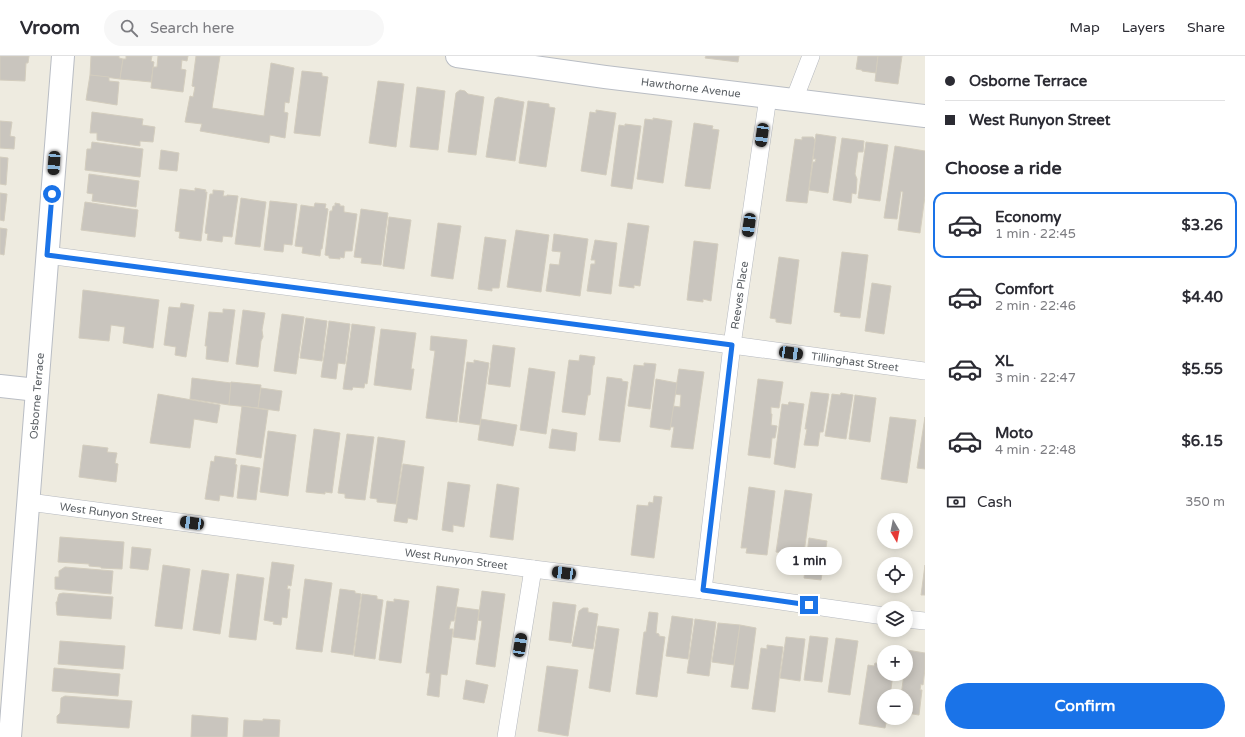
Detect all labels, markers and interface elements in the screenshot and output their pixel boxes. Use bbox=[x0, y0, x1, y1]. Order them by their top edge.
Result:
search box bbox=[104, 10, 384, 46]
text: Vroom bbox=[20, 17, 80, 39]
icon: search bbox=[118, 17, 140, 39]
text: Search here bbox=[150, 19, 234, 37]
text: Map bbox=[1070, 19, 1100, 36]
text: Layers bbox=[1122, 19, 1165, 36]
text: Share bbox=[1187, 19, 1225, 36]
text: Osborne Terrace bbox=[969, 72, 1087, 90]
street label: Hawthorne Avenue bbox=[640, 75, 741, 100]
text: West Runyon Street bbox=[969, 111, 1111, 129]
car bbox=[754, 122, 770, 148]
car bbox=[47, 151, 61, 175]
text: Choose a ride bbox=[945, 157, 1062, 179]
route start bbox=[43, 185, 61, 203]
icon: car bbox=[947, 207, 983, 243]
text: Economy bbox=[995, 208, 1061, 226]
car bbox=[741, 212, 757, 238]
text: $3.26 bbox=[1182, 216, 1223, 234]
text: 1 min · 22:45 bbox=[995, 226, 1076, 242]
street label: Reeves Place bbox=[728, 260, 751, 330]
icon: car bbox=[947, 279, 983, 315]
text: Comfort bbox=[995, 280, 1054, 298]
text: $4.40 bbox=[1182, 288, 1223, 306]
text: 2 min · 22:46 bbox=[995, 298, 1076, 314]
car bbox=[778, 345, 804, 361]
street label: Tillinghast Street bbox=[810, 350, 899, 374]
icon: car bbox=[947, 351, 983, 387]
street label: Osborne Terrace bbox=[27, 352, 47, 440]
text: XL bbox=[995, 352, 1014, 370]
text: $5.55 bbox=[1182, 360, 1223, 378]
text: 3 min · 22:47 bbox=[995, 370, 1076, 386]
icon: car bbox=[947, 423, 983, 459]
text: Moto bbox=[995, 424, 1033, 442]
text: $6.15 bbox=[1182, 432, 1223, 450]
text: 4 min · 22:48 bbox=[995, 442, 1076, 458]
icon: cash bbox=[945, 491, 967, 513]
text: Cash bbox=[977, 493, 1012, 511]
text: 350 m bbox=[1185, 494, 1225, 510]
street label: West Runyon Street bbox=[59, 500, 164, 527]
north arrow bbox=[877, 513, 913, 549]
map controls bbox=[877, 513, 913, 725]
car bbox=[179, 515, 205, 531]
street label: West Runyon Street bbox=[404, 546, 509, 573]
callout: 1 min bbox=[776, 547, 842, 575]
text: 1 min bbox=[792, 553, 826, 569]
button: locate bbox=[877, 557, 913, 593]
car bbox=[551, 566, 577, 580]
route end bbox=[800, 596, 818, 614]
button: layers bbox=[877, 601, 913, 637]
car bbox=[512, 632, 528, 658]
button: + bbox=[877, 645, 913, 681]
button: Confirm bbox=[945, 683, 1225, 729]
button: − bbox=[877, 689, 913, 725]

